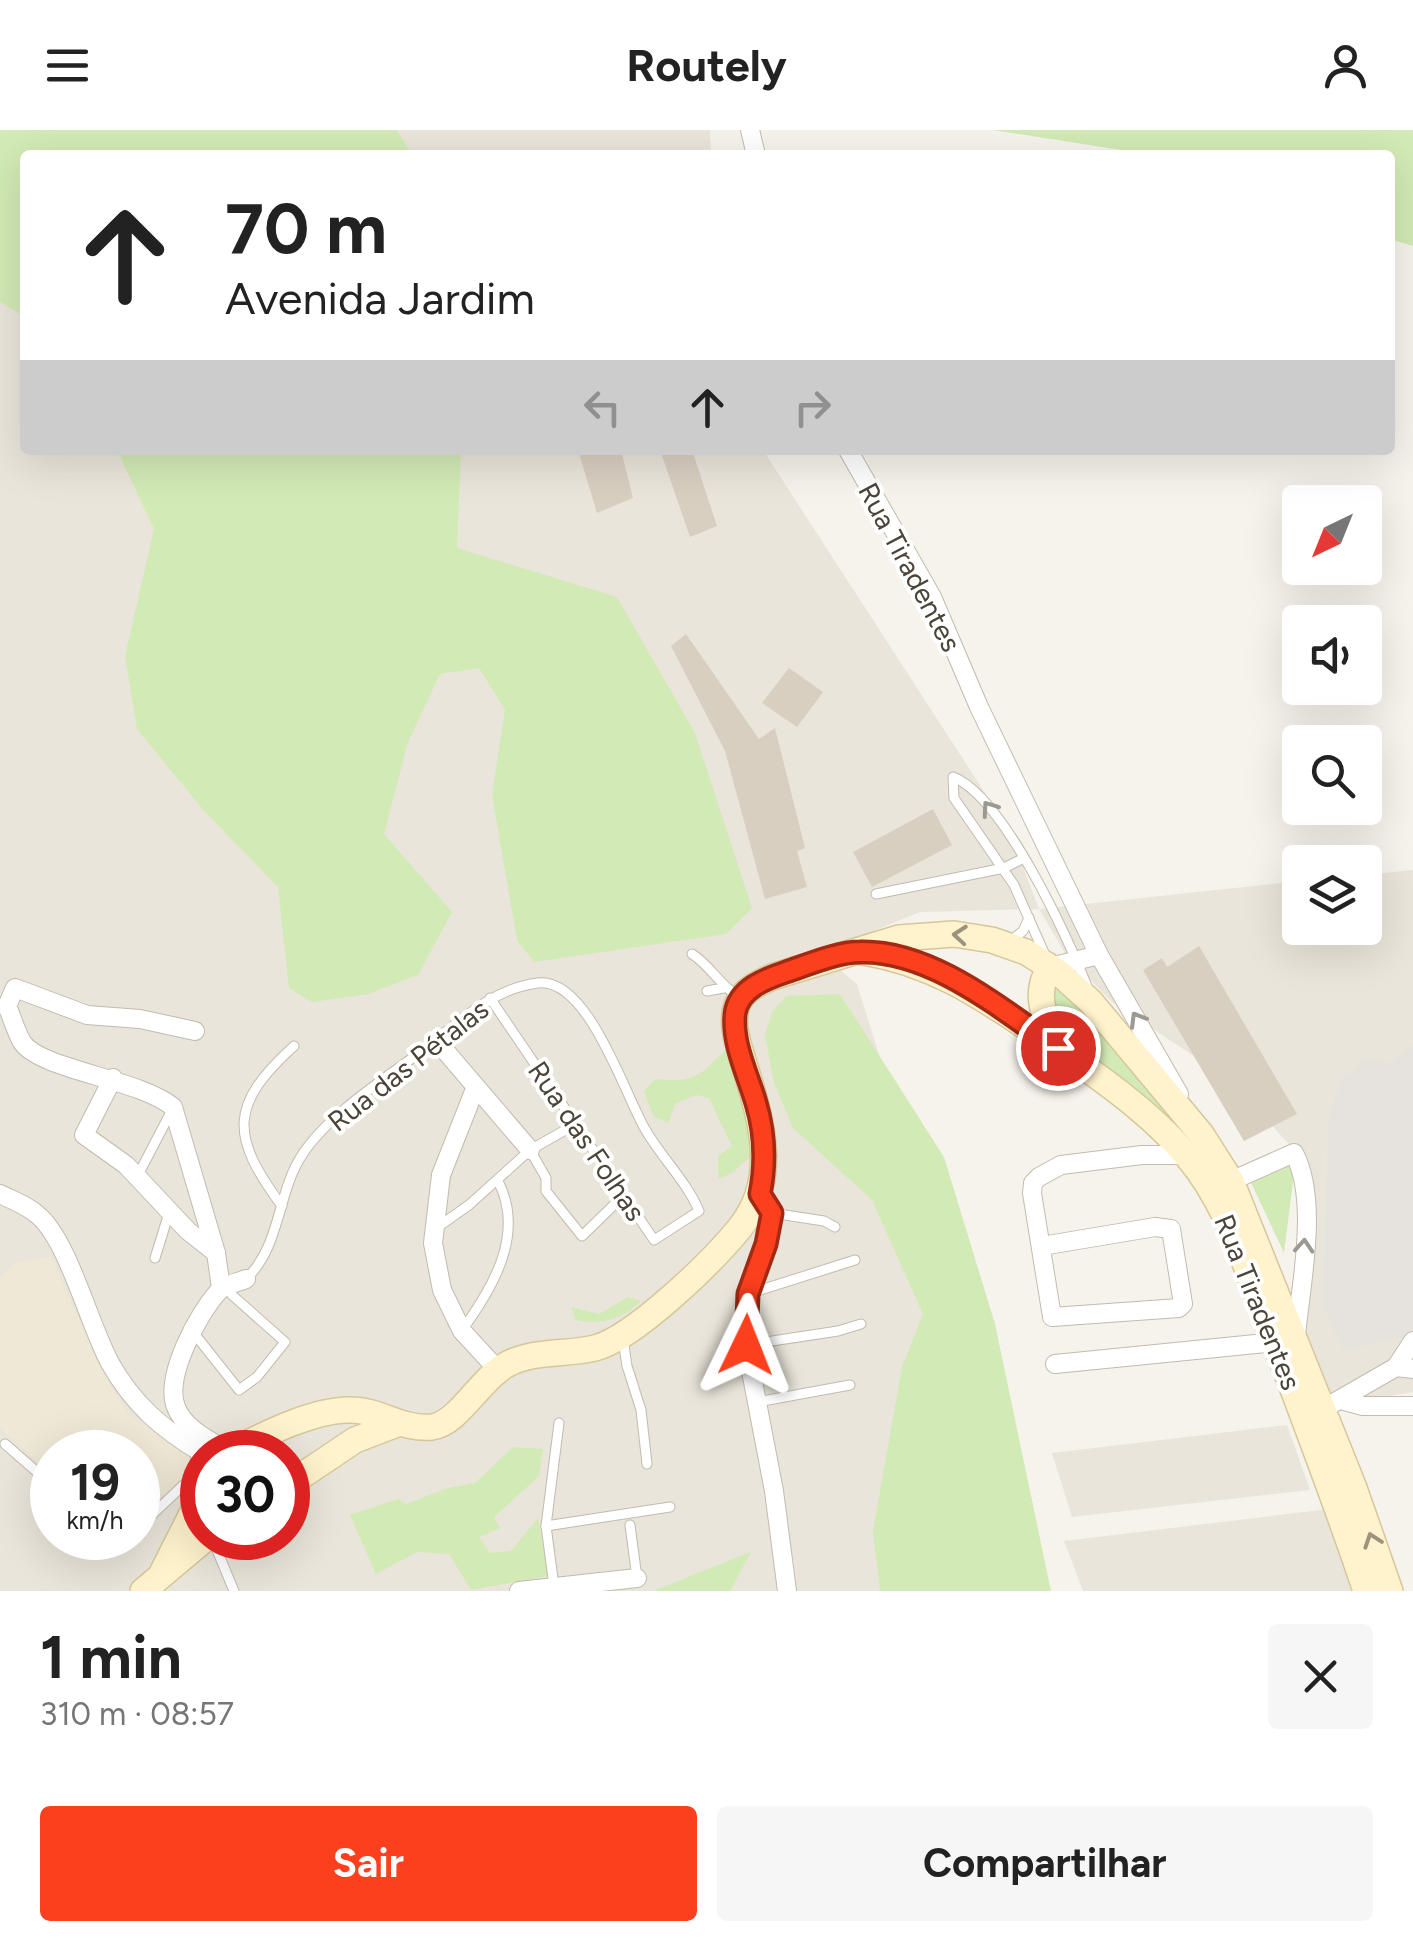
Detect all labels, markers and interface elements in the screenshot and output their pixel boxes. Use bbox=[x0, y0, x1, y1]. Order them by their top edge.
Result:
icon: menu bbox=[40, 38, 95, 93]
text: Routely bbox=[626, 38, 787, 92]
icon: person bbox=[1318, 38, 1373, 93]
text: 70 m bbox=[225, 186, 387, 271]
icon: ahead bbox=[60, 190, 190, 320]
text: Avenida Jardim bbox=[225, 271, 535, 325]
icon: left bbox=[575, 380, 630, 435]
icon: ahead bbox=[680, 380, 735, 435]
icon: right bbox=[785, 380, 840, 435]
street label: Rua Tiradentes bbox=[851, 477, 969, 657]
north arrow bbox=[1282, 485, 1382, 585]
map controls bbox=[1282, 485, 1382, 945]
button: sound bbox=[1282, 605, 1382, 705]
button: search bbox=[1282, 725, 1382, 825]
one-way arrow bbox=[982, 801, 1001, 820]
button: layers bbox=[1282, 845, 1382, 945]
one-way arrow bbox=[951, 925, 967, 947]
street label: Rua das Pétalas bbox=[321, 992, 495, 1138]
pin bbox=[1016, 1006, 1101, 1091]
one-way arrow bbox=[1129, 1012, 1149, 1030]
icon: arrive bbox=[1031, 1021, 1086, 1076]
street label: Rua das Folhas bbox=[521, 1055, 653, 1227]
street label: Rua Tiradentes bbox=[1207, 1209, 1309, 1395]
one-way arrow bbox=[1292, 1237, 1314, 1253]
position arrow bbox=[694, 1293, 798, 1397]
speed limit sign: 30 bbox=[180, 1430, 310, 1560]
text: 19 bbox=[70, 1452, 120, 1513]
text: km/h bbox=[66, 1505, 124, 1535]
one-way arrow bbox=[1363, 1532, 1383, 1549]
text: 1 min bbox=[40, 1621, 182, 1693]
button: close bbox=[1268, 1624, 1373, 1729]
text: 310 m · 08:57 bbox=[40, 1695, 234, 1733]
button: Sair bbox=[40, 1806, 697, 1921]
button: Compartilhar bbox=[717, 1806, 1373, 1921]

